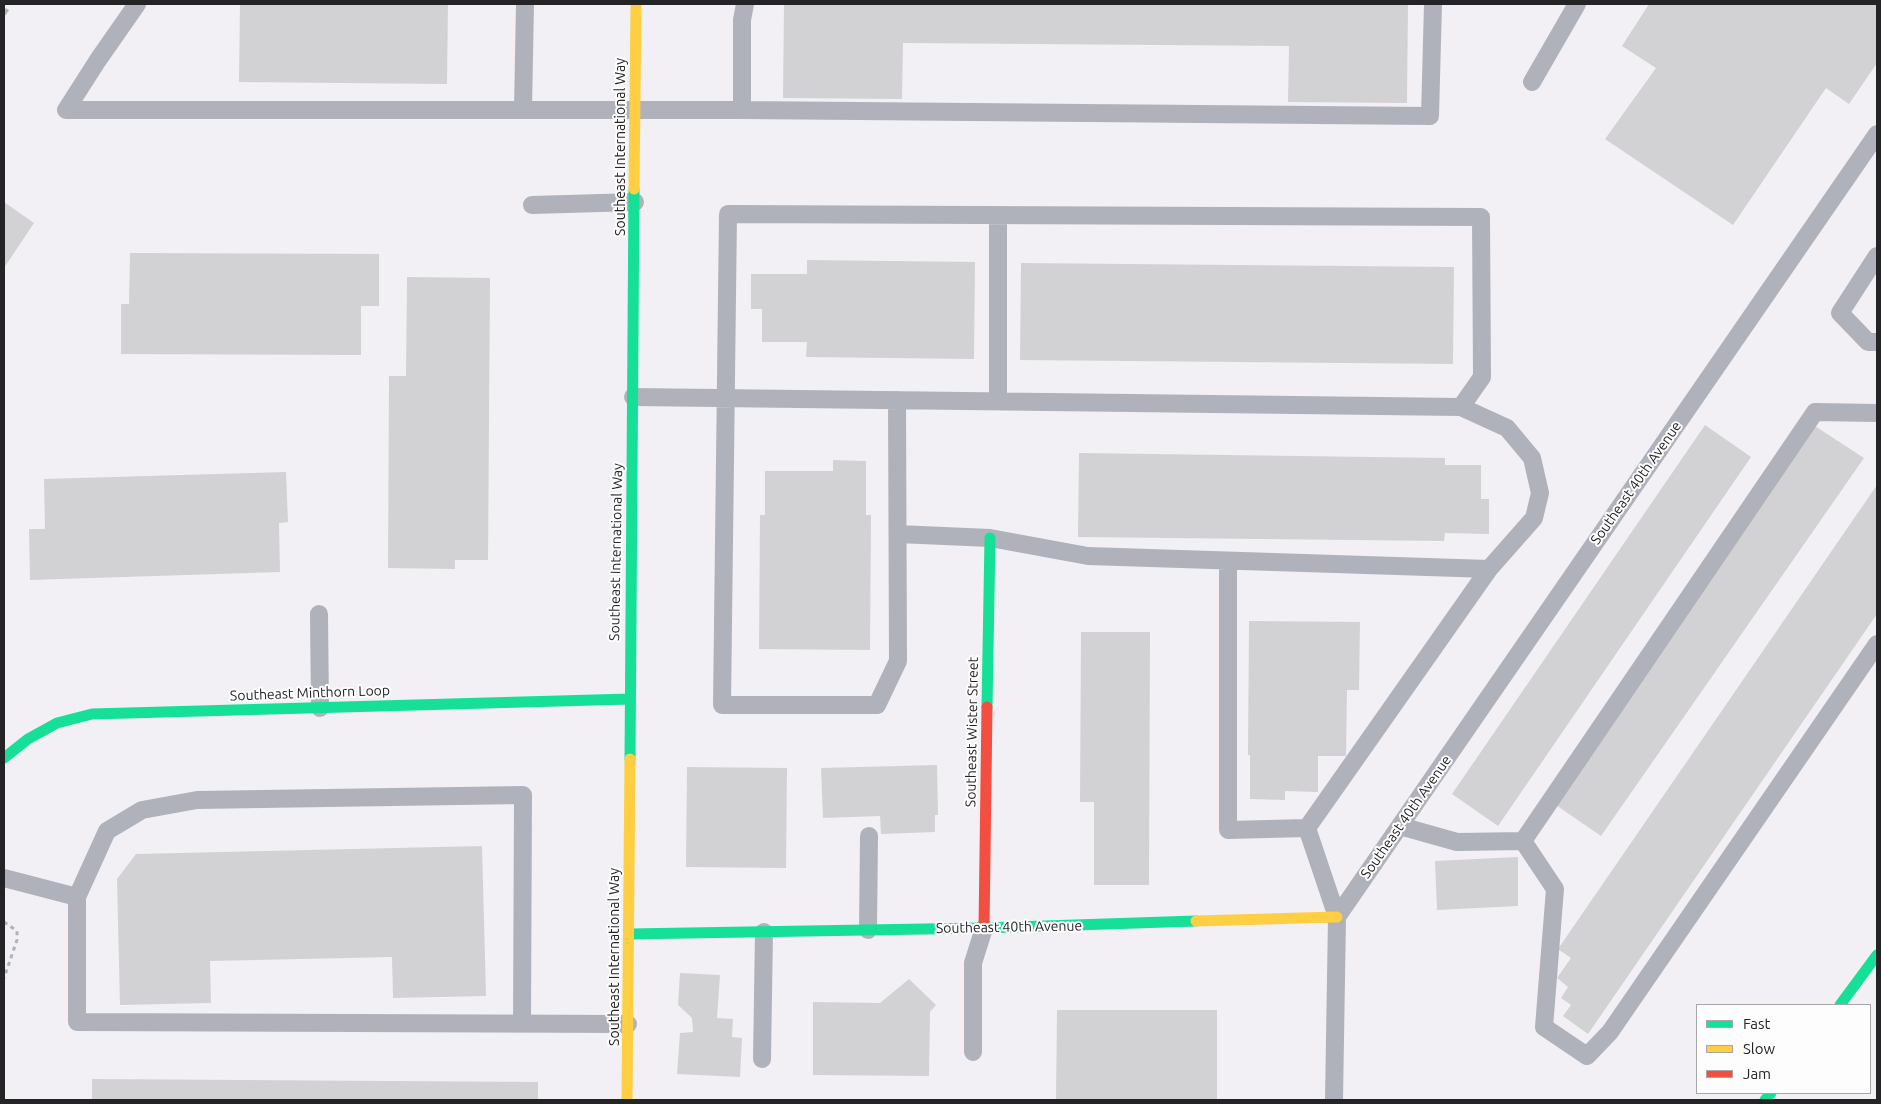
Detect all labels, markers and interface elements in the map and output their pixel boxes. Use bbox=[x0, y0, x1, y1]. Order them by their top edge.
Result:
street label: Southeast International Way bbox=[612, 58, 628, 236]
street label: Southeast 40th Avenue bbox=[1587, 418, 1685, 548]
street label: Southeast International Way bbox=[606, 463, 626, 641]
street label: Southeast Wister Street bbox=[962, 657, 982, 807]
street label: Southeast Minthorn Loop bbox=[230, 682, 390, 704]
street label: Southeast 40th Avenue bbox=[1357, 752, 1455, 882]
street label: Southeast International Way bbox=[606, 868, 622, 1046]
street label: Southeast 40th Avenue bbox=[936, 917, 1082, 937]
legend bbox=[1696, 1004, 1871, 1094]
text: Fast bbox=[1743, 1015, 1770, 1032]
text: Slow bbox=[1743, 1040, 1775, 1057]
text: Jam bbox=[1743, 1065, 1771, 1082]

